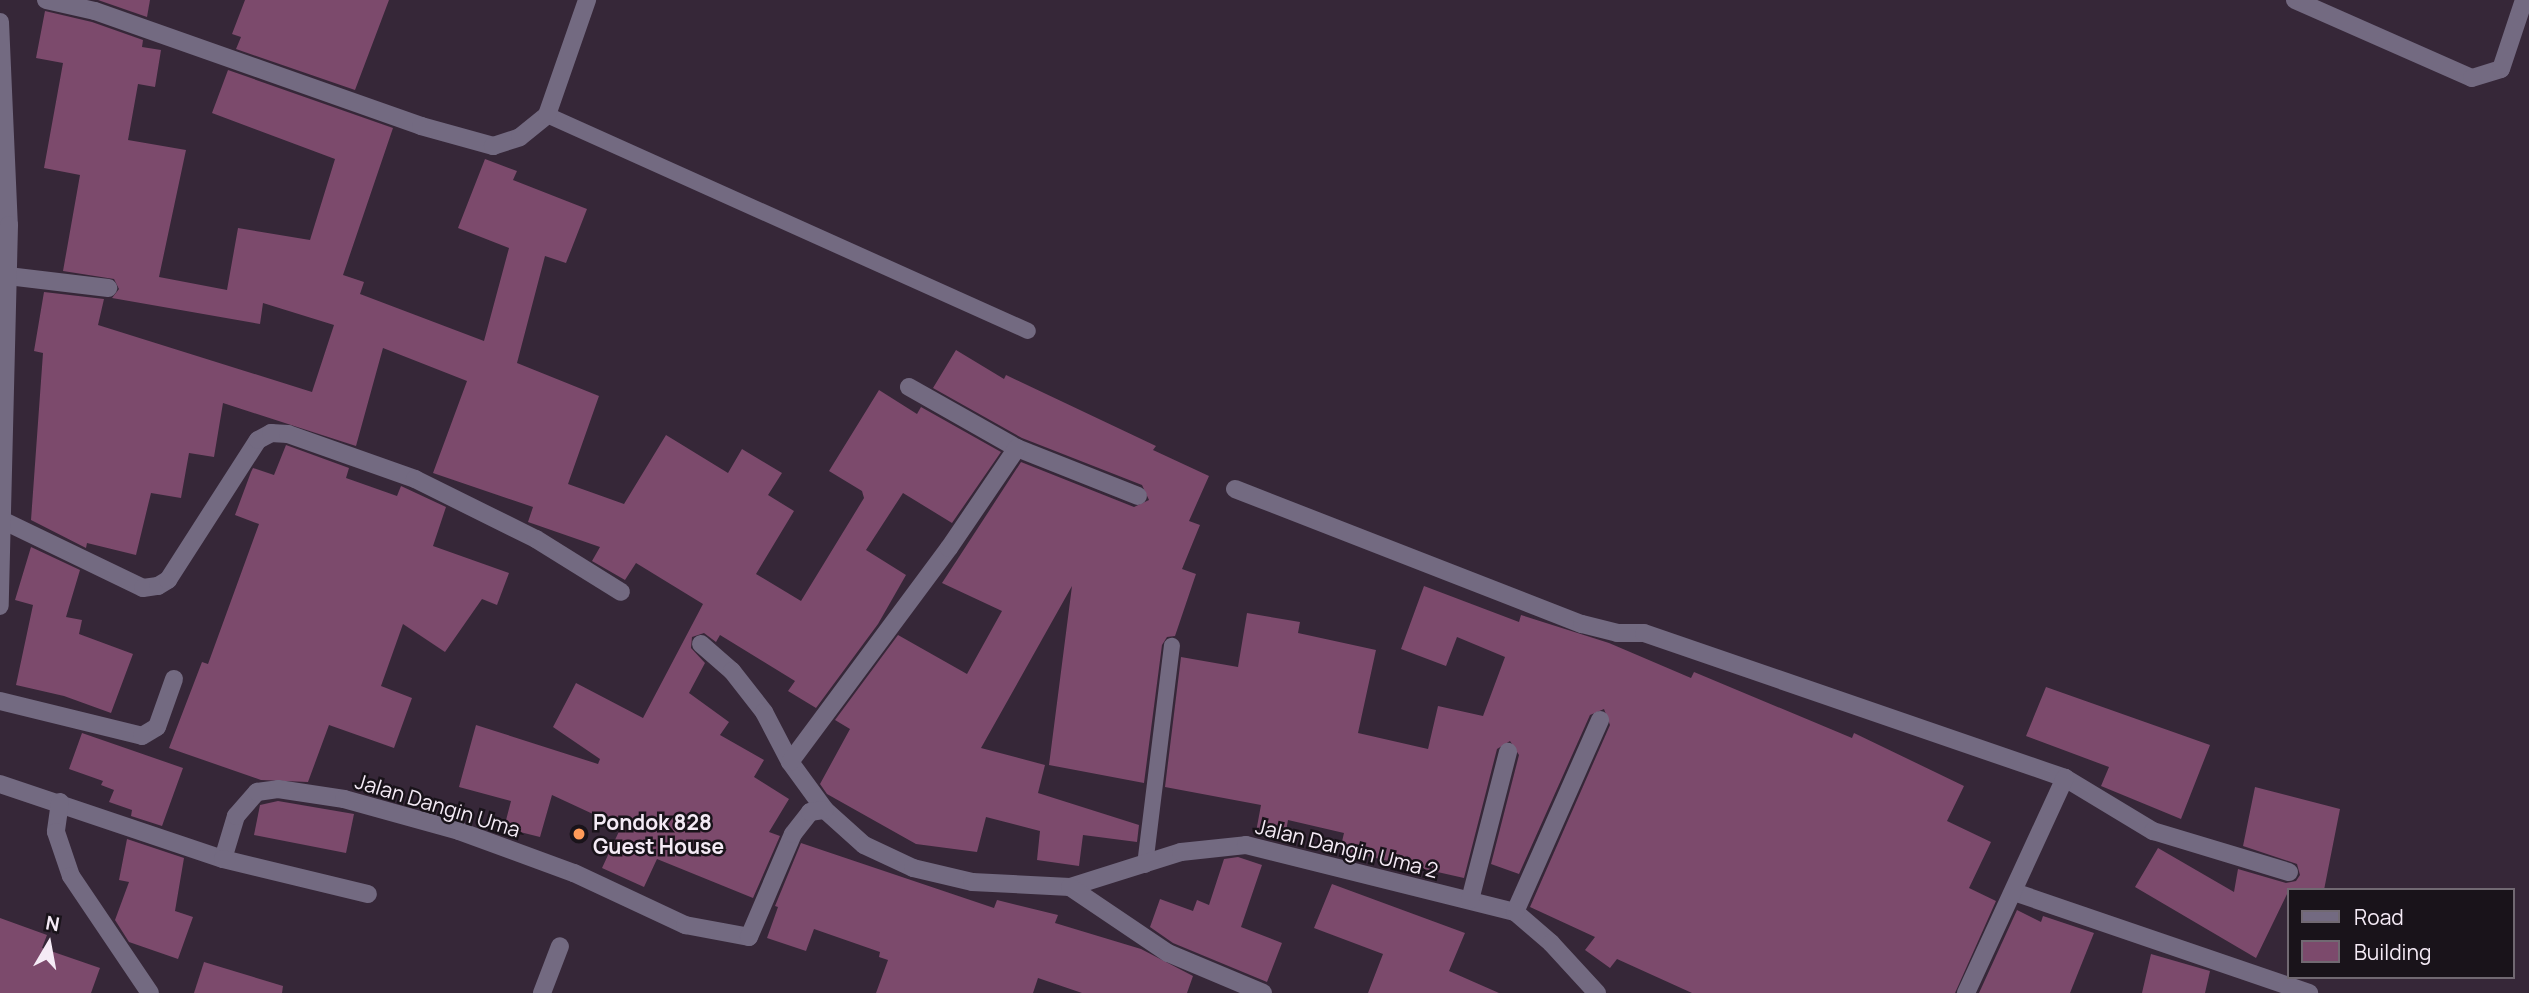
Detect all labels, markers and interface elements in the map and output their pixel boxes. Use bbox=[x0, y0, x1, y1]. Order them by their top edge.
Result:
street label: Jalan Dangin Uma bbox=[353, 768, 523, 842]
place label: Pondok 828 Guest House bbox=[593, 809, 724, 859]
street label: Jalan Dangin Uma 2 bbox=[1253, 813, 1441, 883]
marker: Pondok 828 Guest House bbox=[571, 826, 587, 842]
legend bbox=[2288, 888, 2515, 979]
text: Road bbox=[2354, 903, 2404, 931]
north arrow bbox=[14, 909, 84, 979]
text: N bbox=[44, 909, 62, 937]
text: Building bbox=[2354, 938, 2431, 966]

